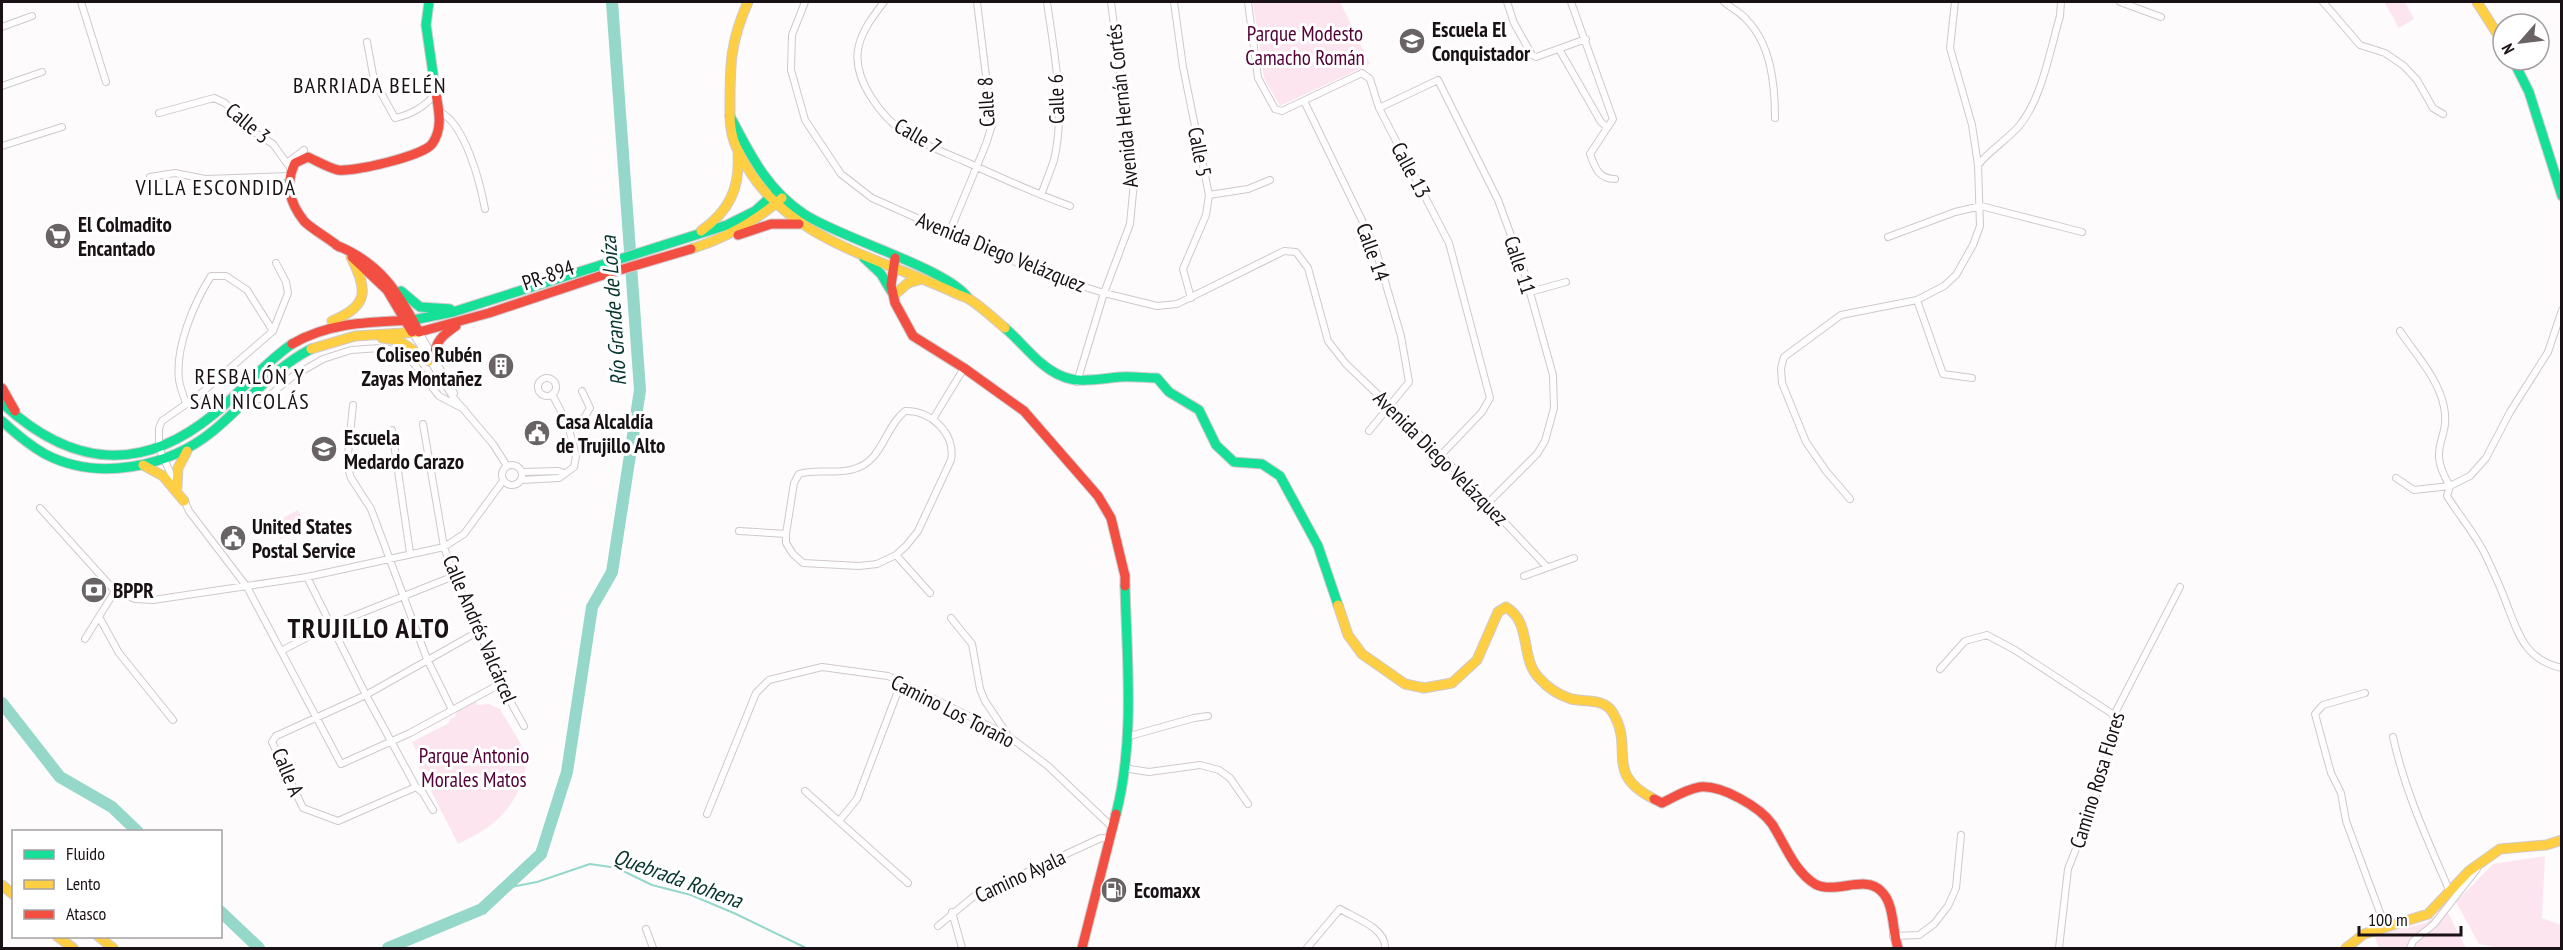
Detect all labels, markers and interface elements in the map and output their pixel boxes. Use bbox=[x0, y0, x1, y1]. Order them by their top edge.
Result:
north arrow bbox=[2491, 12, 2551, 72]
place label: Escuela El Conquistador bbox=[1432, 16, 1531, 67]
park label: Parque Modesto Camacho Román bbox=[1245, 20, 1365, 71]
street label: Avenida Hernán Cortés bbox=[1100, 23, 1144, 189]
school or university icon: Escuela El Conquistador bbox=[1397, 26, 1427, 56]
text: N bbox=[2497, 41, 2519, 58]
district label: BARRIADA BELÉN bbox=[293, 71, 447, 99]
street label: Calle 6 bbox=[1042, 73, 1070, 125]
street label: Calle 8 bbox=[971, 76, 1001, 128]
street label: Calle 3 bbox=[220, 97, 276, 149]
street label: Calle 7 bbox=[890, 112, 946, 160]
street label: Calle 5 bbox=[1182, 125, 1218, 179]
street label: Calle 13 bbox=[1385, 137, 1437, 203]
district label: VILLA ESCONDIDA bbox=[134, 173, 297, 201]
street label: Avenida Diego Velázquez bbox=[912, 206, 1090, 298]
place label: El Colmadito Encantado bbox=[78, 211, 172, 262]
street label: Calle 14 bbox=[1350, 219, 1396, 285]
supermarket icon: El Colmadito Encantado bbox=[43, 221, 73, 251]
street label: Calle 11 bbox=[1498, 233, 1542, 297]
water label: Río Grande de Loíza bbox=[594, 234, 632, 387]
street label: PR-894 bbox=[518, 253, 578, 296]
place label: Coliseo Rubén Zayas Montañez bbox=[361, 341, 482, 392]
building icon: Coliseo Rubén Zayas Montañez bbox=[486, 351, 516, 381]
district label: RESBALÓN Y SAN NICOLÁS bbox=[190, 362, 310, 415]
street label: Avenida Diego Velázquez bbox=[1368, 385, 1514, 531]
place label: Casa Alcaldía de Trujillo Alto bbox=[556, 408, 665, 459]
public building icon: Casa Alcaldía de Trujillo Alto bbox=[522, 418, 552, 448]
place label: Escuela Medardo Carazo bbox=[344, 424, 464, 475]
school or university icon: Escuela Medardo Carazo bbox=[309, 434, 339, 464]
place label: United States Postal Service bbox=[252, 513, 356, 564]
public building icon: United States Postal Service bbox=[218, 523, 248, 553]
street label: Calle Andrés Valcárcel bbox=[437, 551, 523, 707]
bank icon: BPPR bbox=[79, 575, 109, 605]
place label: BPPR bbox=[113, 577, 154, 604]
district label: TRUJILLO ALTO bbox=[288, 611, 450, 645]
street label: Camino Los Toraño bbox=[887, 668, 1019, 754]
street label: Camino Rosa Flores bbox=[2063, 709, 2131, 851]
park label: Parque Antonio Morales Matos bbox=[419, 742, 529, 793]
street label: Calle A bbox=[266, 744, 310, 800]
legend bbox=[12, 830, 222, 938]
text: Fluido bbox=[66, 842, 105, 865]
water label: Quebrada Rohena bbox=[610, 842, 747, 915]
street label: Camino Ayala bbox=[970, 843, 1070, 909]
text: Lento bbox=[66, 872, 101, 895]
fuel station icon: Ecomaxx bbox=[1099, 875, 1129, 905]
place label: Ecomaxx bbox=[1134, 877, 1201, 904]
scale bar bbox=[2359, 899, 2461, 937]
text: Atasco bbox=[66, 902, 107, 925]
text: 100 m bbox=[2368, 908, 2408, 931]

